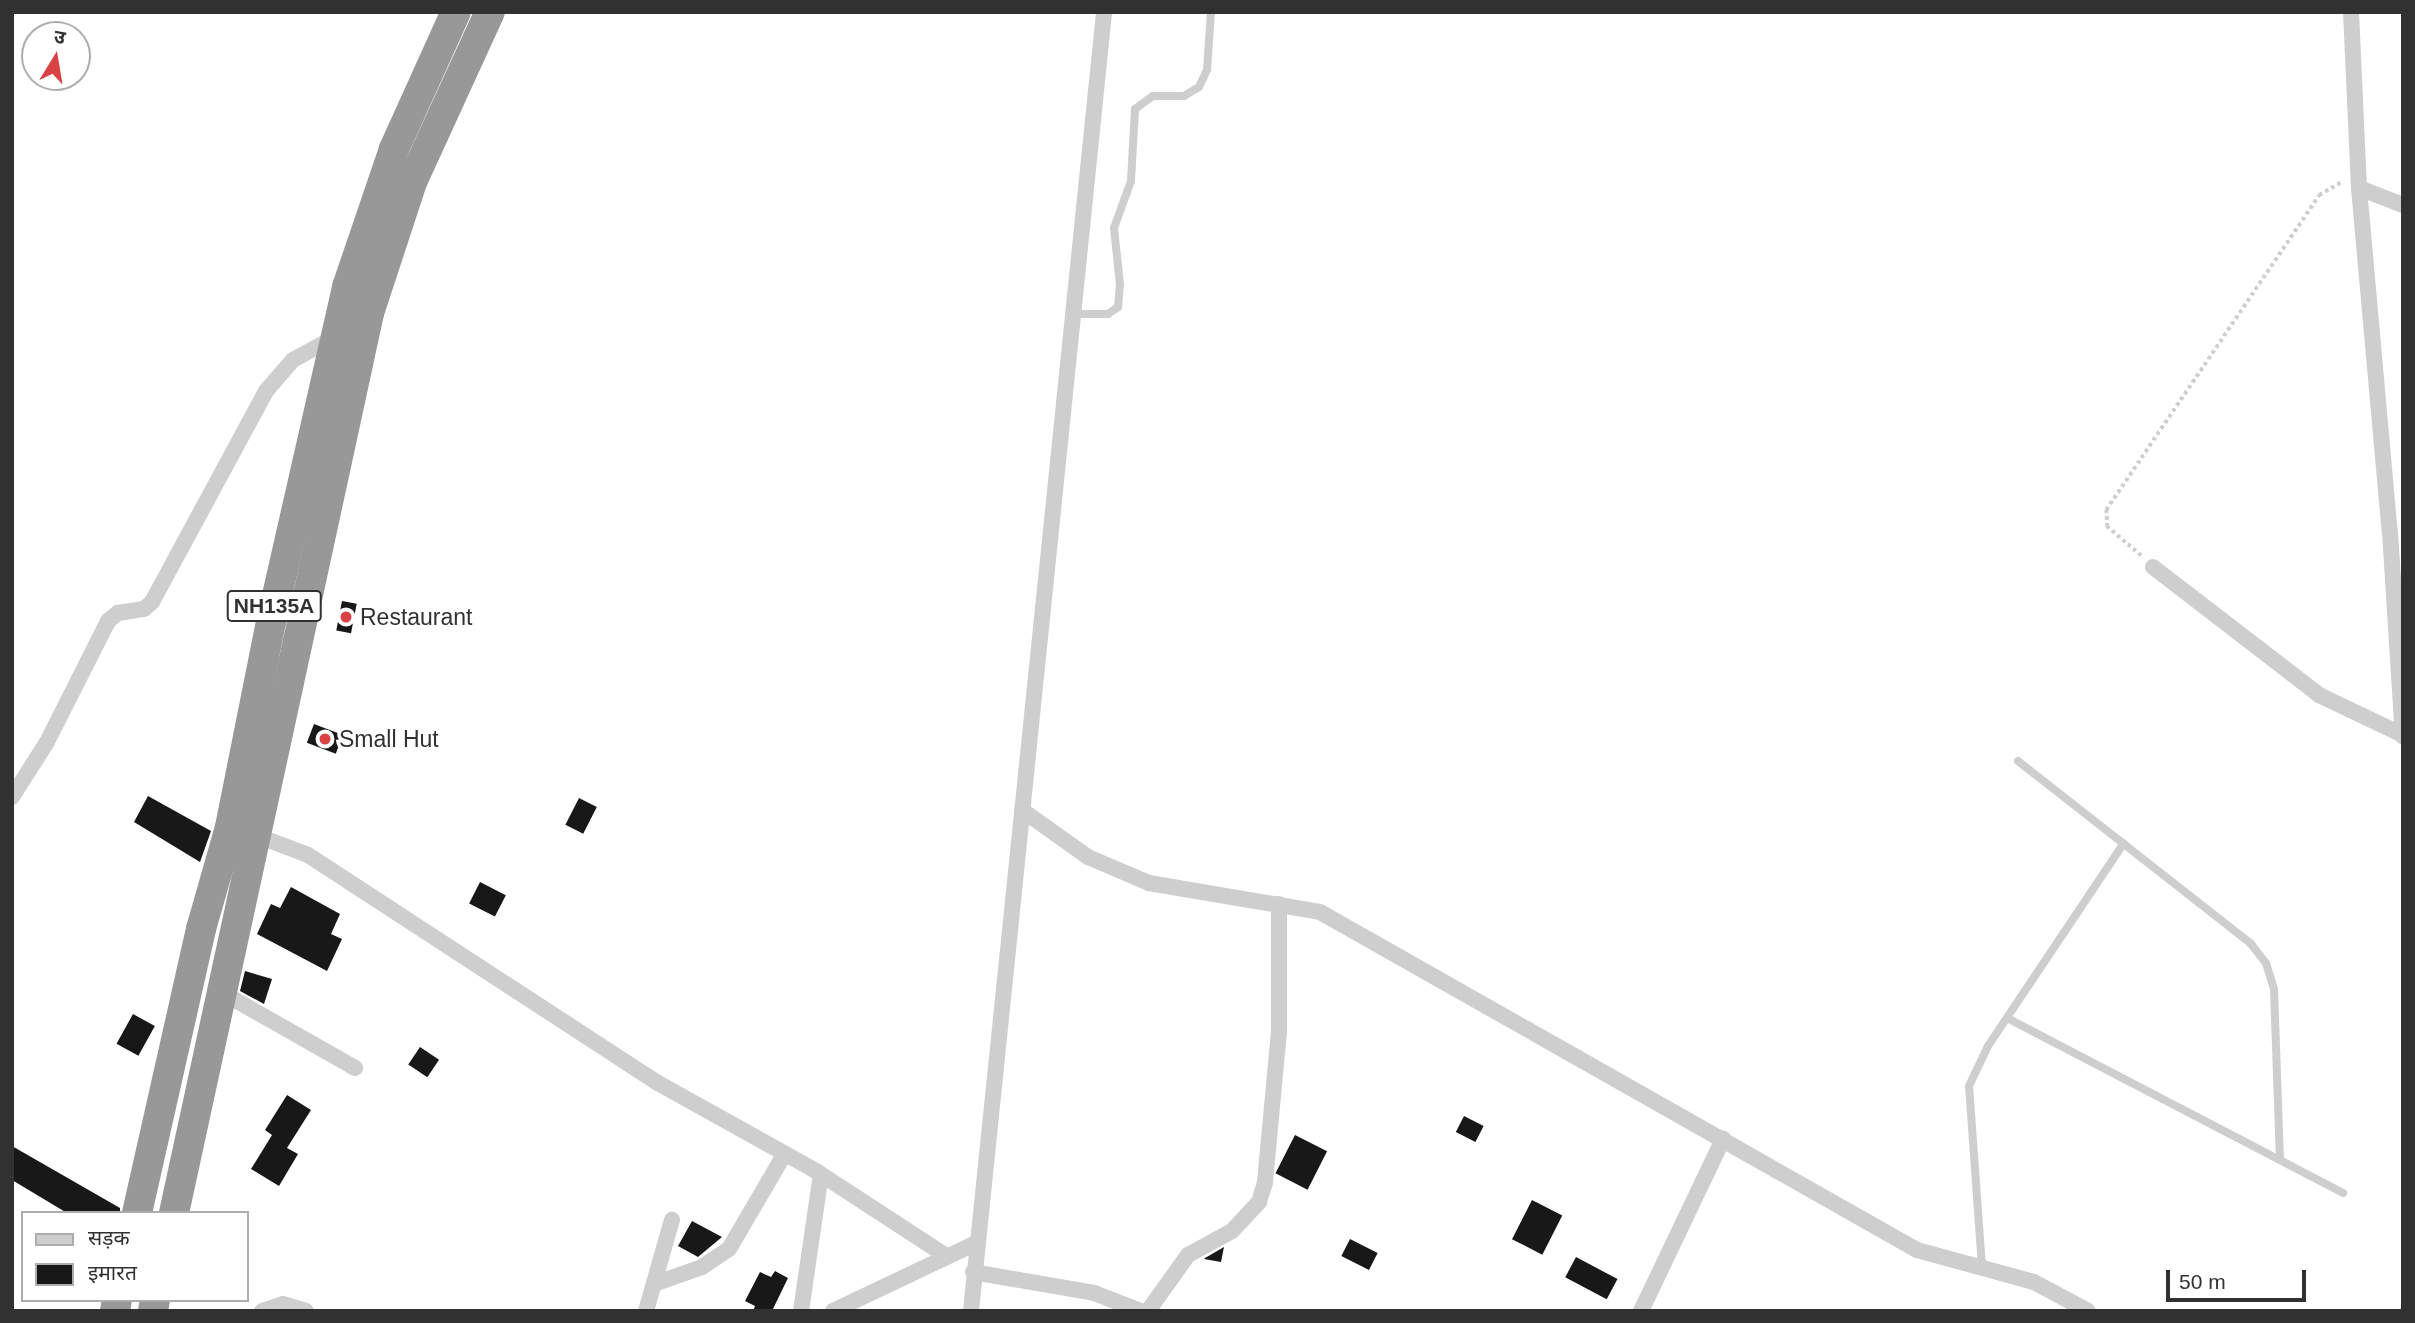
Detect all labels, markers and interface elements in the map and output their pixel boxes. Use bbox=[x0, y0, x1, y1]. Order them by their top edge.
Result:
north arrow bbox=[21, 21, 91, 91]
text: उ bbox=[52, 25, 67, 48]
road number: NH135A bbox=[225, 588, 323, 624]
place label: Restaurant bbox=[360, 603, 473, 631]
marker: Restaurant bbox=[338, 609, 354, 625]
place label: Small Hut bbox=[339, 725, 439, 753]
marker: Small Hut bbox=[317, 731, 333, 747]
legend bbox=[21, 1211, 248, 1302]
text: सड़क bbox=[88, 1226, 130, 1249]
scale bar bbox=[2170, 1256, 2310, 1300]
text: इमारत bbox=[88, 1261, 137, 1284]
text: 50 m bbox=[2179, 1270, 2226, 1293]

